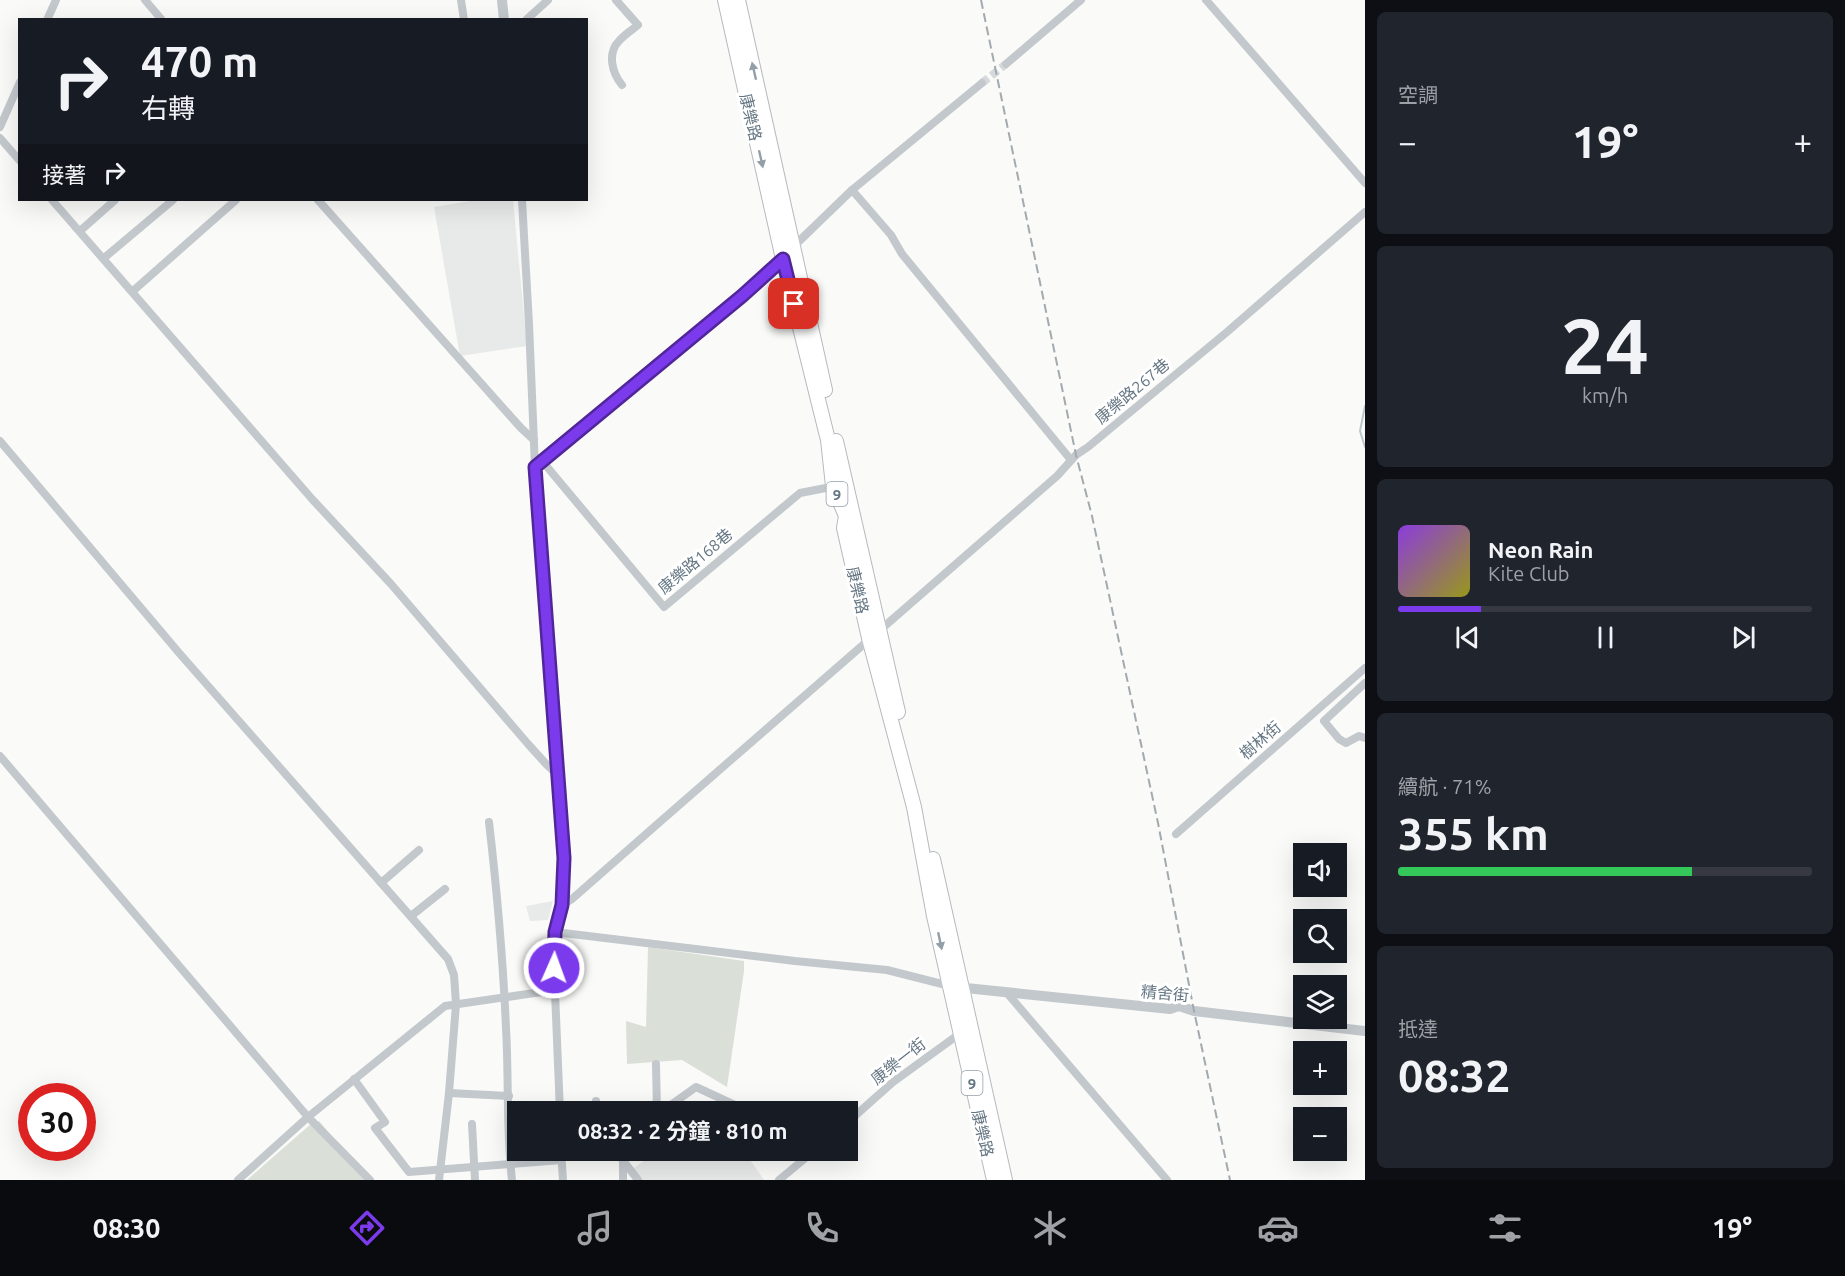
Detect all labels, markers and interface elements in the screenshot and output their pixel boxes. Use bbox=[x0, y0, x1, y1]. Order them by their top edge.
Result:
text: 470 m bbox=[141, 38, 258, 85]
icon: right bbox=[42, 42, 120, 120]
one-way arrow bbox=[748, 61, 758, 80]
text: 空調 bbox=[1398, 83, 1438, 106]
street label: 康樂路 bbox=[737, 92, 765, 142]
text: 右轉 bbox=[141, 93, 195, 123]
text: 19° bbox=[1572, 116, 1638, 167]
text: − bbox=[1398, 123, 1417, 160]
text: + bbox=[1793, 123, 1812, 160]
one-way arrow bbox=[756, 150, 766, 169]
icon: right bbox=[98, 156, 131, 189]
text: 接著 bbox=[42, 162, 86, 187]
pin bbox=[768, 278, 819, 329]
icon: arrive bbox=[777, 287, 810, 320]
text: 24 bbox=[1561, 301, 1649, 389]
street label: 康樂路267巷 bbox=[1091, 355, 1173, 427]
text: km/h bbox=[1582, 384, 1628, 407]
road number: 9 bbox=[826, 482, 848, 506]
street label: 康樂路168巷 bbox=[654, 525, 736, 597]
text: Neon Rain bbox=[1488, 537, 1593, 562]
text: Kite Club bbox=[1488, 562, 1570, 585]
street label: 康樂路 bbox=[844, 565, 872, 615]
icon: previous bbox=[1451, 621, 1484, 654]
icon: pause bbox=[1589, 621, 1622, 654]
icon: next bbox=[1727, 621, 1760, 654]
street label: 樹林街 bbox=[1236, 717, 1284, 763]
text: 續航 · 71% bbox=[1398, 775, 1491, 798]
text: 355 km bbox=[1398, 808, 1549, 859]
map controls bbox=[1293, 843, 1347, 1161]
button: sound bbox=[1293, 843, 1347, 897]
button: search bbox=[1293, 909, 1347, 963]
one-way arrow bbox=[936, 932, 945, 951]
position arrow bbox=[522, 936, 586, 1000]
button: layers bbox=[1293, 975, 1347, 1029]
street label: 精舍街 bbox=[1140, 982, 1190, 1004]
text: 抵達 bbox=[1398, 1017, 1438, 1040]
street label: 康樂一街 bbox=[867, 1034, 929, 1088]
button: + bbox=[1293, 1041, 1347, 1095]
text: 08:32 bbox=[1398, 1050, 1511, 1101]
road number: 9 bbox=[962, 1071, 982, 1095]
speed limit sign: 30 bbox=[18, 1083, 96, 1161]
button: − bbox=[1293, 1107, 1347, 1161]
street label: 康樂路 bbox=[969, 1108, 997, 1158]
text: 08:32 · 2 分鐘 · 810 m bbox=[578, 1118, 787, 1143]
icon: directions bbox=[346, 1207, 388, 1249]
icon: music bbox=[574, 1207, 616, 1249]
icon: phone bbox=[801, 1207, 843, 1249]
icon: climate bbox=[1029, 1207, 1071, 1249]
icon: car bbox=[1257, 1207, 1299, 1249]
icon: filters bbox=[1484, 1207, 1526, 1249]
text: 08:30 bbox=[93, 1213, 160, 1243]
text: 19° bbox=[1712, 1213, 1752, 1243]

